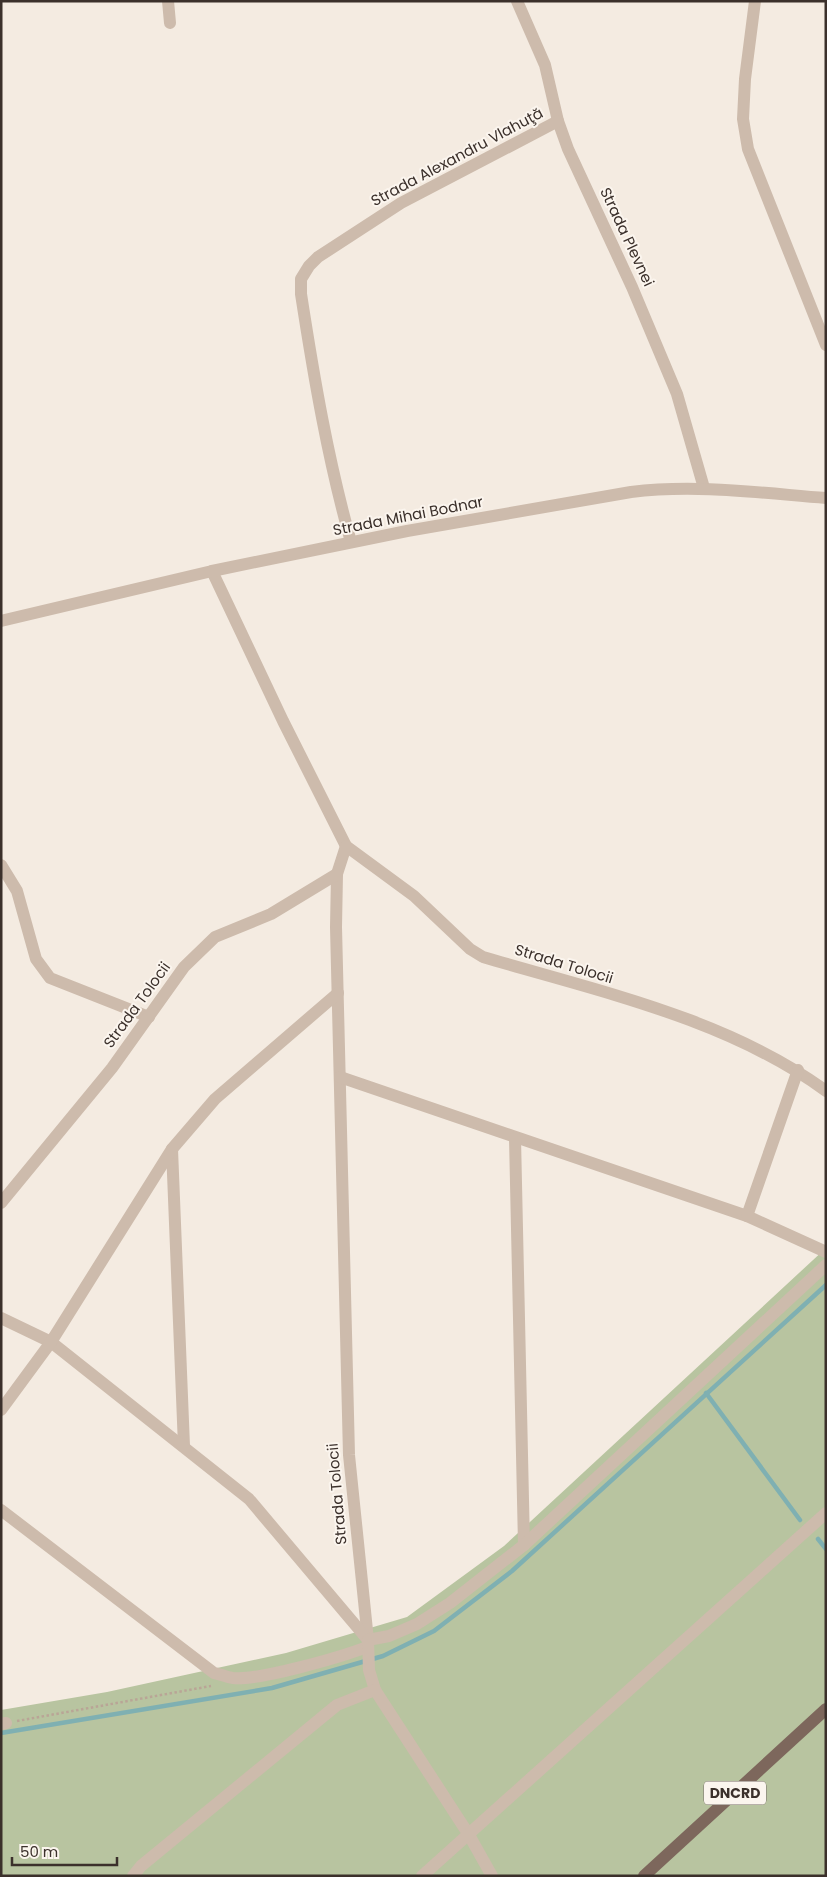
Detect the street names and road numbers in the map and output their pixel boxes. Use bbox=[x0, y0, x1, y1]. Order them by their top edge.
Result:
street label: Strada Alexandru Vlahuţă bbox=[367, 102, 547, 211]
street label: Strada Plevnei bbox=[595, 184, 660, 290]
street label: Strada Mihai Bodnar bbox=[331, 491, 485, 540]
street label: Strada Tolocii bbox=[512, 939, 616, 988]
street label: Strada Tolocii bbox=[98, 957, 175, 1052]
street label: Strada Tolocii bbox=[322, 1442, 351, 1546]
road number: DNCRD bbox=[704, 1782, 766, 1805]

